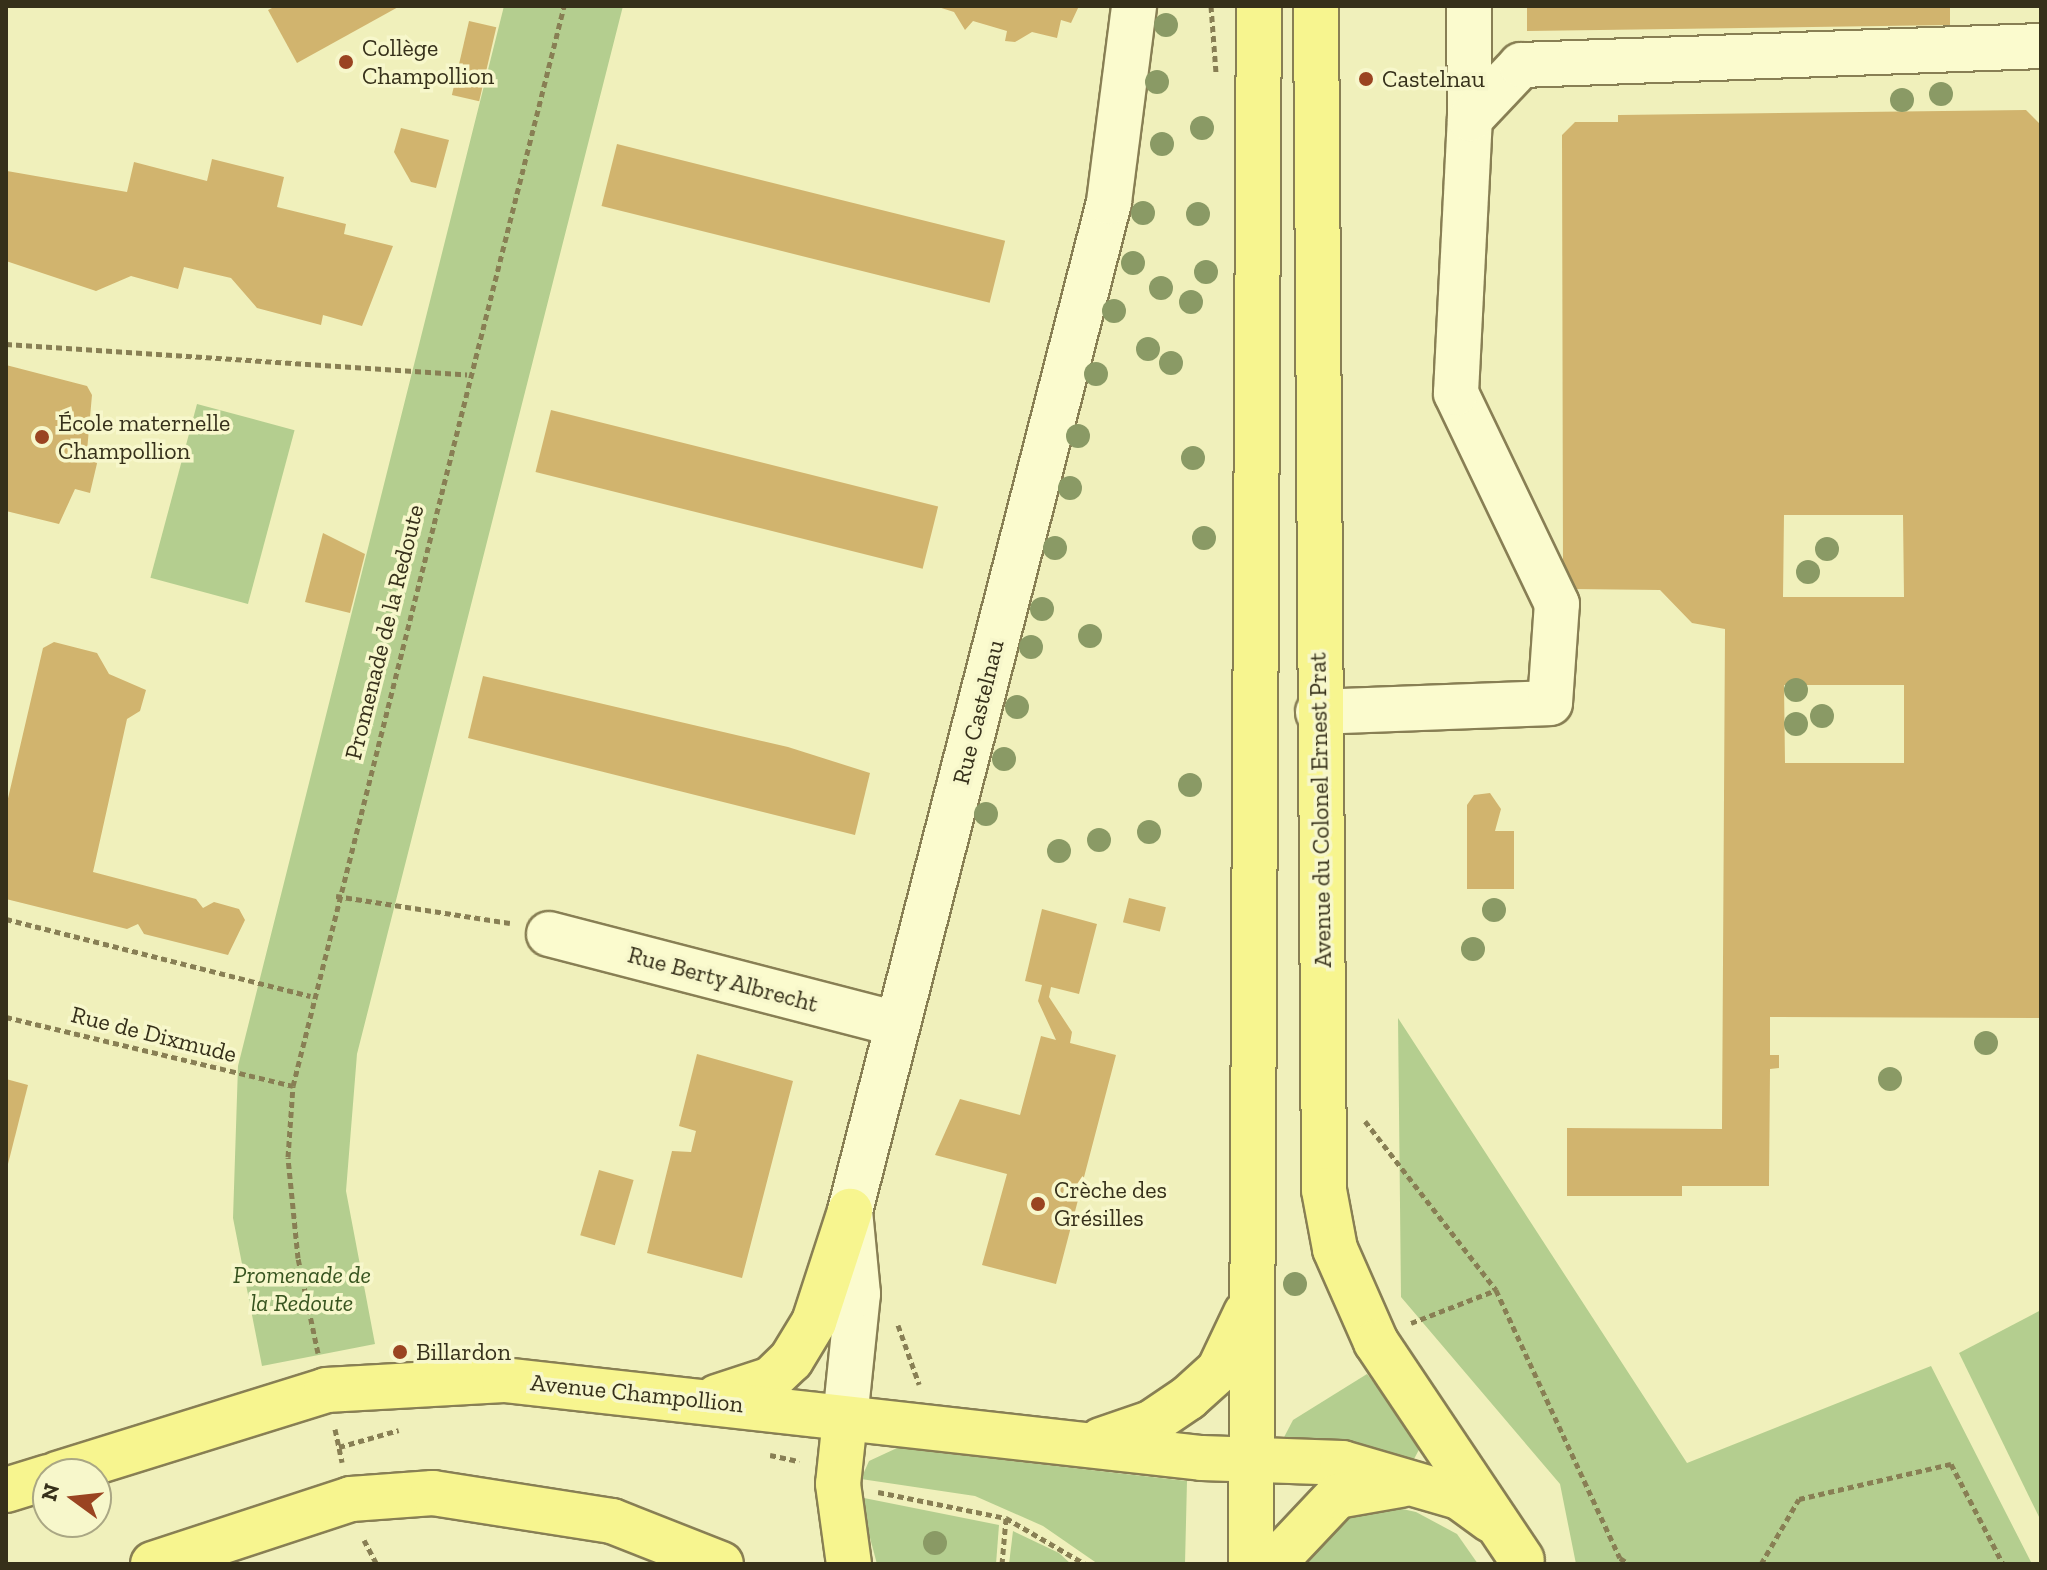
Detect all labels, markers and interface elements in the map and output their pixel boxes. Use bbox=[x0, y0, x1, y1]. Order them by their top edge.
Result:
place label: Collège Champollion bbox=[362, 34, 494, 90]
marker: Collège Champollion bbox=[337, 53, 355, 71]
place label: Castelnau bbox=[1382, 65, 1485, 93]
marker: Castelnau bbox=[1357, 70, 1375, 88]
place label: École maternelle Champollion bbox=[58, 409, 230, 465]
marker: École maternelle Champollion bbox=[33, 428, 51, 446]
street label: Promenade de la Redoute bbox=[338, 502, 430, 762]
street label: Rue Castelnau bbox=[946, 637, 1010, 787]
street label: Avenue du Colonel Ernest Prat bbox=[1303, 652, 1337, 968]
street label: Rue Berty Albrecht bbox=[624, 940, 822, 1018]
street label: Rue de Dixmude bbox=[68, 1000, 240, 1068]
place label: Crèche des Grésilles bbox=[1054, 1176, 1167, 1232]
marker: Crèche des Grésilles bbox=[1029, 1195, 1047, 1213]
park label: Promenade de la Redoute bbox=[233, 1261, 371, 1317]
place label: Billardon bbox=[416, 1338, 511, 1366]
marker: Billardon bbox=[391, 1343, 409, 1361]
street label: Avenue Champollion bbox=[529, 1368, 745, 1418]
north arrow bbox=[32, 1458, 112, 1538]
text: N bbox=[35, 1481, 65, 1504]

